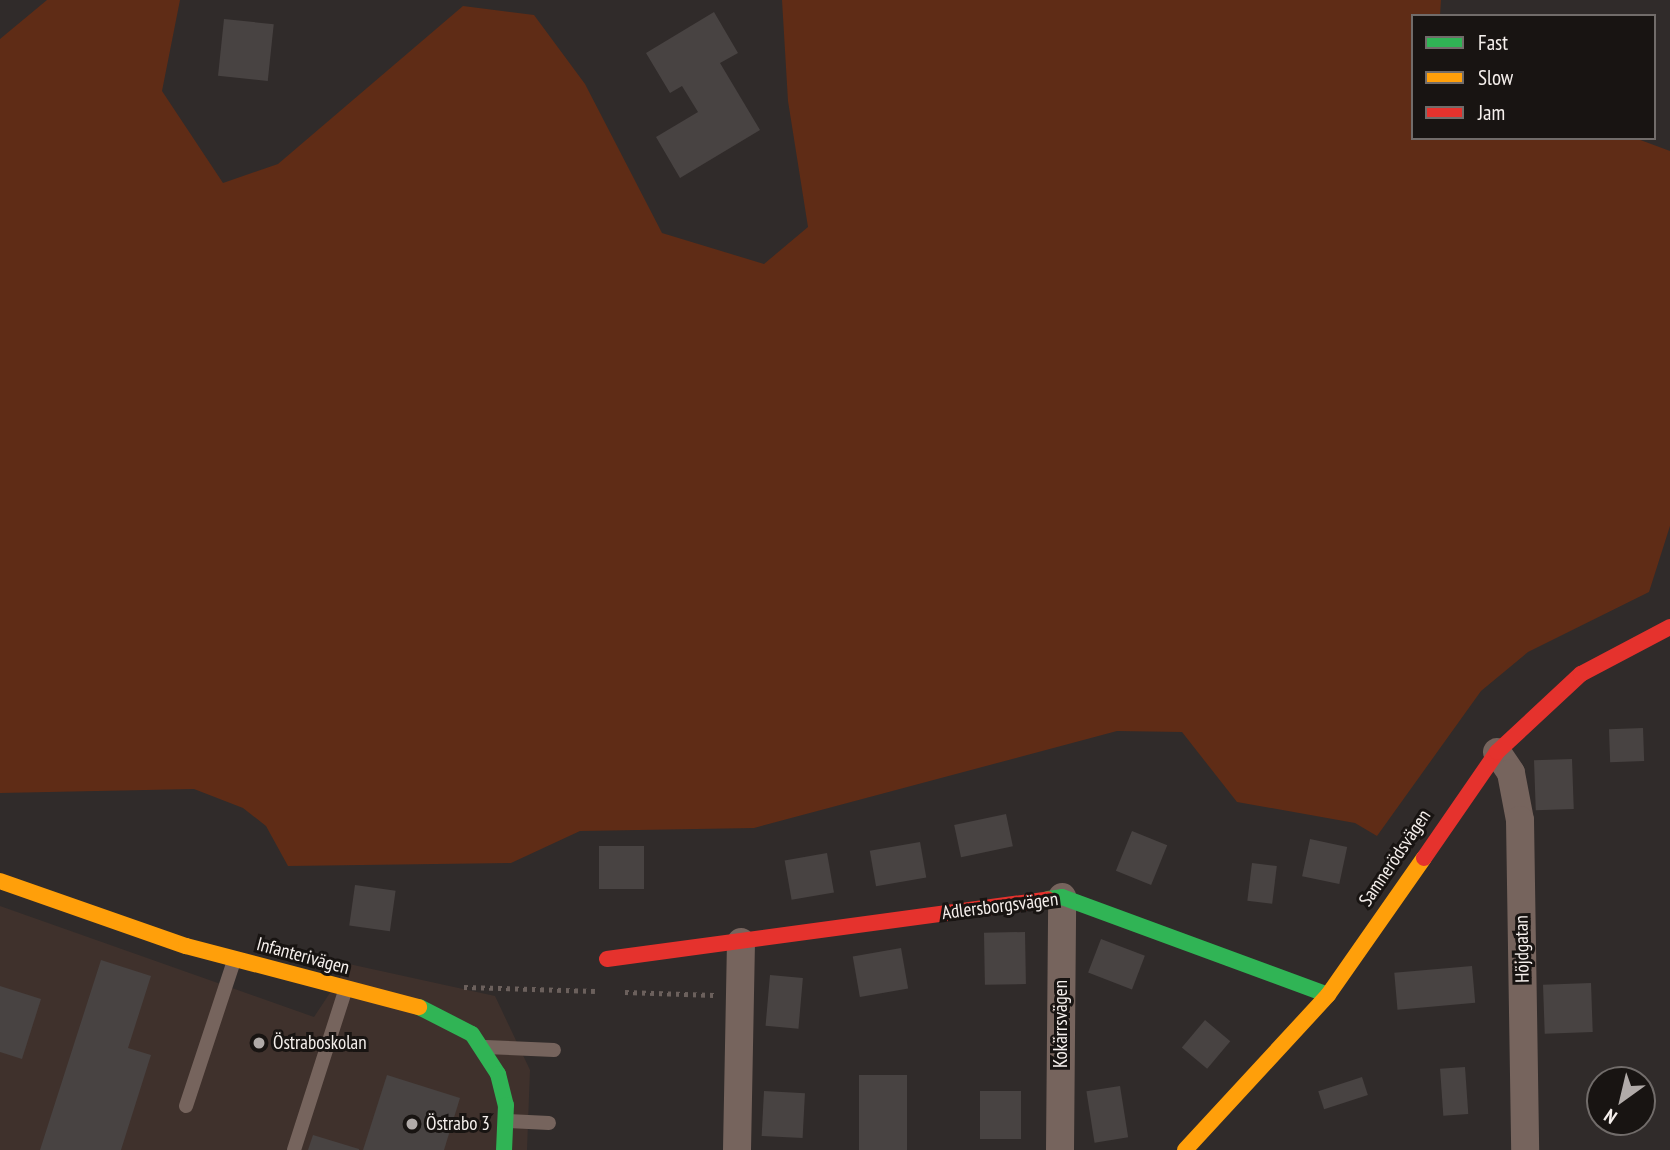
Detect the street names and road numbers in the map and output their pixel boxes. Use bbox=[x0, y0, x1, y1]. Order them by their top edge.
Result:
street label: Samnerödsvägen bbox=[1354, 805, 1436, 911]
street label: Adlersborgsvägen bbox=[941, 888, 1059, 924]
street label: Höjdgatan bbox=[1510, 915, 1534, 983]
street label: Infanterivägen bbox=[254, 933, 352, 979]
street label: Kokärrsvägen bbox=[1050, 980, 1072, 1068]

